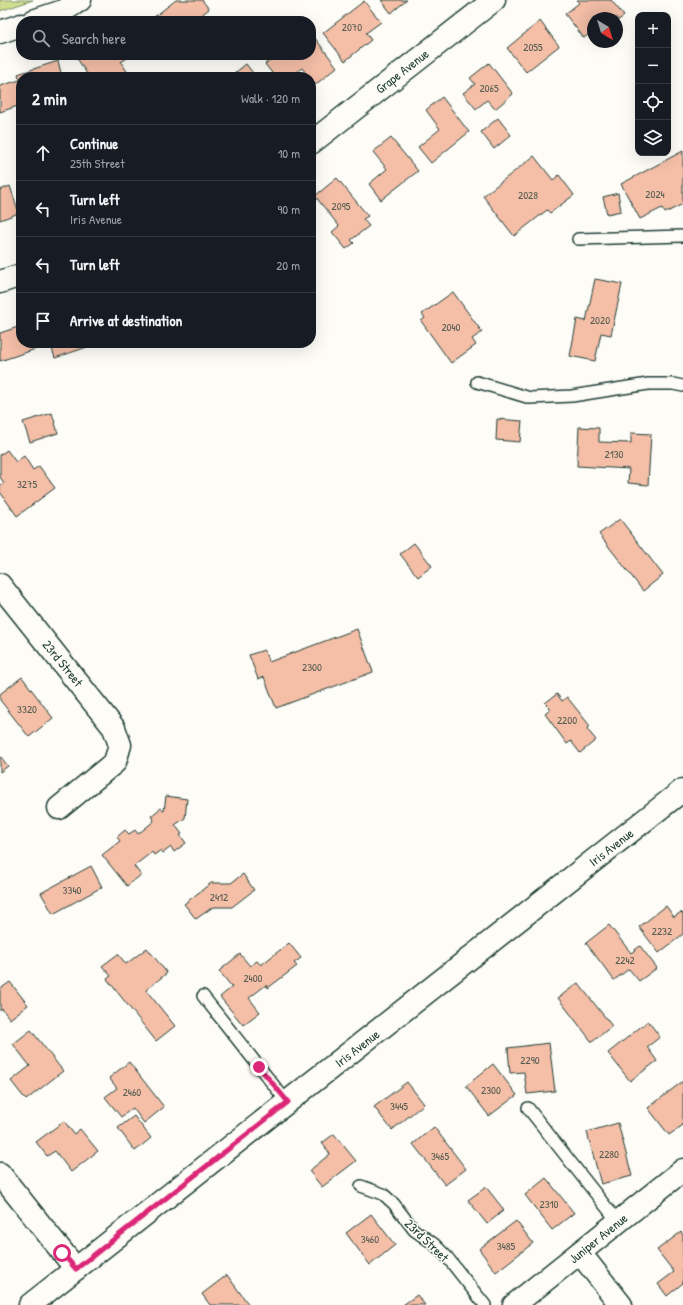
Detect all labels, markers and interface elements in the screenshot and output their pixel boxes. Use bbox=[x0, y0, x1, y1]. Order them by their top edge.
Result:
north arrow bbox=[587, 12, 623, 48]
map controls bbox=[635, 12, 671, 156]
button: + bbox=[635, 12, 671, 48]
search box bbox=[16, 16, 316, 60]
house number: 2070 bbox=[342, 20, 362, 34]
icon: search bbox=[30, 27, 52, 49]
text: Search here bbox=[62, 28, 126, 49]
house number: 2055 bbox=[523, 40, 543, 54]
street label: Grape Avenue bbox=[372, 45, 432, 97]
button: − bbox=[635, 48, 671, 84]
house number: 2065 bbox=[479, 81, 499, 95]
button: locate bbox=[635, 84, 671, 120]
text: 2 min bbox=[32, 87, 67, 110]
text: Walk · 120 m bbox=[241, 89, 300, 107]
button: layers bbox=[635, 120, 671, 156]
text: Continue bbox=[70, 133, 118, 154]
icon: ahead bbox=[32, 142, 54, 164]
text: 10 m bbox=[278, 144, 300, 162]
text: 25th Street bbox=[70, 154, 125, 172]
house number: 2024 bbox=[645, 187, 665, 201]
house number: 2028 bbox=[518, 188, 538, 202]
text: Turn left bbox=[70, 189, 120, 210]
icon: left bbox=[32, 198, 54, 220]
house number: 2095 bbox=[332, 199, 351, 213]
text: 90 m bbox=[278, 200, 300, 218]
text: Iris Avenue bbox=[70, 210, 122, 228]
icon: left bbox=[32, 254, 54, 276]
text: Turn left bbox=[70, 254, 120, 275]
text: 20 m bbox=[276, 256, 300, 274]
icon: arrive bbox=[32, 310, 54, 332]
text: Arrive at destination bbox=[70, 310, 182, 331]
house number: 2020 bbox=[590, 313, 610, 327]
house number: 2040 bbox=[441, 320, 461, 334]
house number: 2130 bbox=[605, 447, 624, 461]
house number: 3275 bbox=[17, 477, 37, 491]
street label: 23rd Street bbox=[39, 636, 88, 691]
house number: 2300 bbox=[302, 660, 322, 674]
house number: 3320 bbox=[17, 702, 37, 716]
house number: 2200 bbox=[557, 713, 577, 727]
street label: Iris Avenue bbox=[585, 824, 637, 870]
house number: 3340 bbox=[63, 883, 82, 897]
house number: 2412 bbox=[210, 890, 228, 904]
house number: 2232 bbox=[652, 924, 672, 938]
house number: 2242 bbox=[615, 953, 635, 967]
house number: 2400 bbox=[243, 971, 263, 985]
street label: Iris Avenue bbox=[331, 1025, 383, 1071]
house number: 2290 bbox=[520, 1053, 540, 1067]
route end bbox=[250, 1058, 268, 1076]
house number: 2300 bbox=[481, 1083, 501, 1097]
house number: 2460 bbox=[123, 1085, 141, 1099]
house number: 3445 bbox=[390, 1099, 408, 1113]
house number: 2280 bbox=[599, 1147, 619, 1161]
house number: 3465 bbox=[431, 1149, 449, 1163]
house number: 2310 bbox=[540, 1197, 559, 1211]
street label: Juniper Avenue bbox=[565, 1209, 631, 1267]
street label: 23rd Street bbox=[401, 1214, 453, 1266]
house number: 3460 bbox=[361, 1232, 379, 1246]
house number: 3485 bbox=[497, 1239, 516, 1253]
route start bbox=[53, 1244, 71, 1262]

